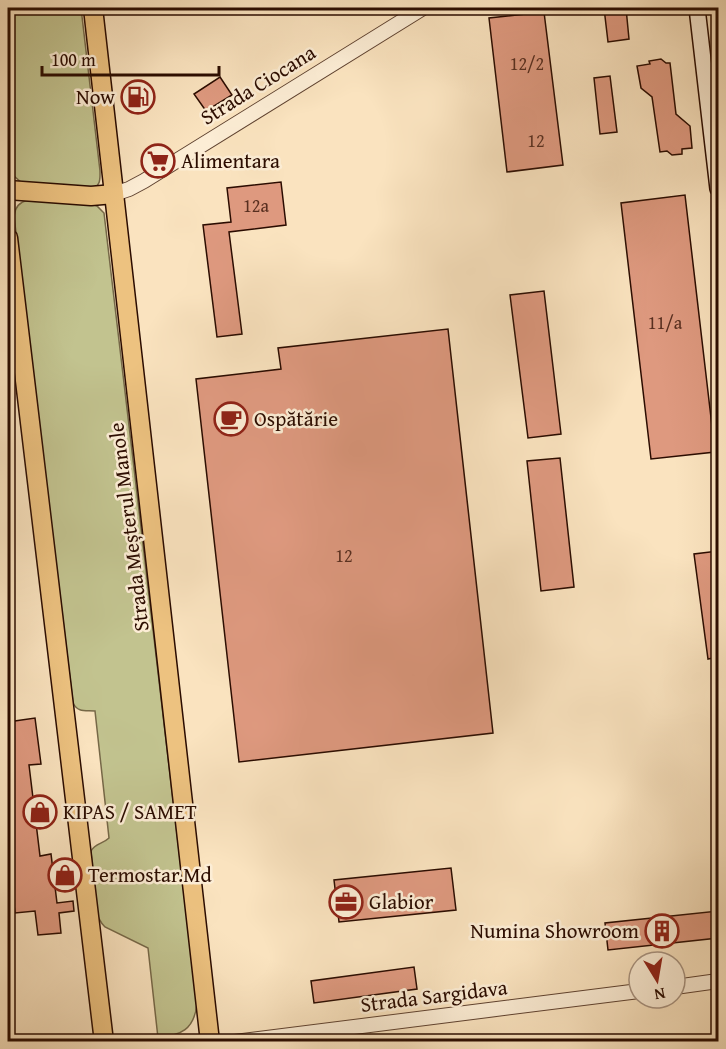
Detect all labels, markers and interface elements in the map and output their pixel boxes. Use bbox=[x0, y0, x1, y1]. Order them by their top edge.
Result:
street label: Strada Ciocana bbox=[194, 37, 321, 132]
scale bar bbox=[42, 39, 219, 77]
text: 100 m bbox=[51, 46, 96, 73]
house number: 12/2 bbox=[510, 50, 544, 77]
fuel station icon: Now bbox=[120, 79, 156, 115]
place label: Now bbox=[76, 81, 115, 112]
house number: 12 bbox=[527, 127, 545, 154]
supermarket icon: Alimentara bbox=[140, 143, 176, 179]
place label: Alimentara bbox=[181, 145, 280, 176]
house number: 12a bbox=[243, 192, 269, 219]
house number: 11/a bbox=[648, 309, 683, 336]
cafe icon: Ospătărie bbox=[213, 401, 249, 437]
place label: Ospătărie bbox=[254, 403, 338, 434]
street label: Strada Meșterul Manole bbox=[100, 421, 157, 633]
house number: 12 bbox=[335, 542, 353, 569]
shop icon: KIPAS / SAMET bbox=[22, 794, 58, 830]
place label: KIPAS / SAMET bbox=[63, 796, 197, 827]
shop icon: Termostar.Md bbox=[47, 857, 83, 893]
place label: Termostar.Md bbox=[88, 859, 212, 890]
office icon: Glabior bbox=[328, 884, 364, 920]
place label: Glabior bbox=[369, 886, 434, 917]
building icon: Numina Showroom bbox=[644, 913, 680, 949]
place label: Numina Showroom bbox=[470, 915, 639, 946]
north arrow bbox=[627, 950, 687, 1010]
street label: Strada Sargidava bbox=[359, 971, 509, 1020]
text: N bbox=[652, 982, 667, 1008]

